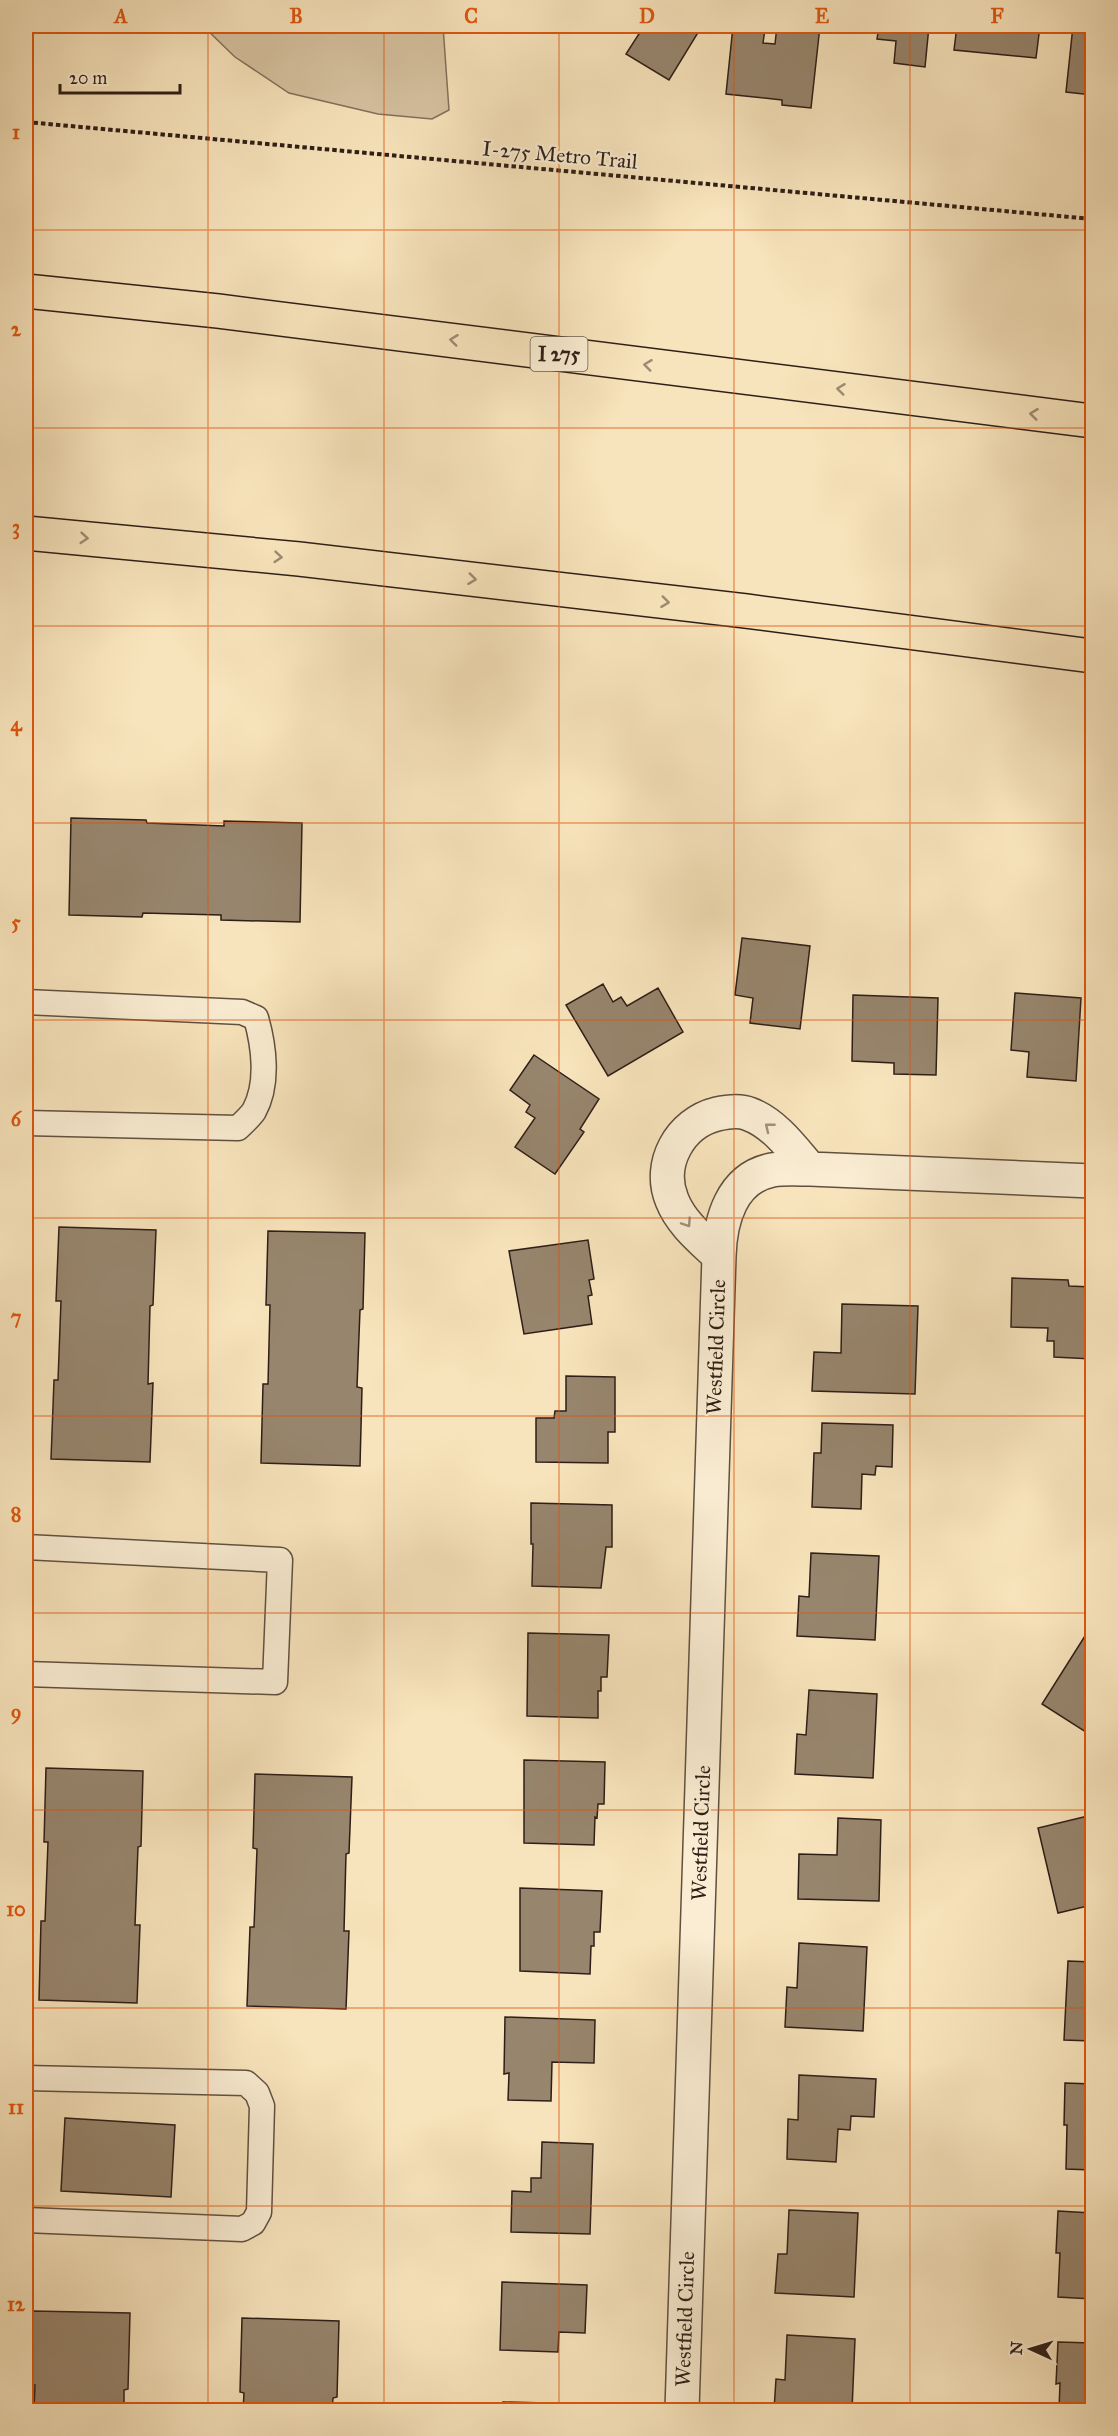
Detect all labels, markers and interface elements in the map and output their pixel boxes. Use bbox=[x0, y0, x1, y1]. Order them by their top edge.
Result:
text: A bbox=[112, 4, 128, 28]
text: B bbox=[289, 4, 303, 28]
text: C bbox=[464, 4, 478, 28]
text: D bbox=[639, 4, 655, 28]
text: E bbox=[815, 4, 830, 28]
text: F bbox=[990, 4, 1004, 28]
scale bar bbox=[60, 57, 180, 95]
text: 20 m bbox=[69, 67, 107, 89]
text: 1 bbox=[12, 120, 20, 144]
street label: I-275 Metro Trail bbox=[481, 135, 639, 175]
text: 2 bbox=[11, 317, 22, 341]
one-way arrow bbox=[449, 335, 459, 347]
road number: I 275 bbox=[530, 337, 588, 371]
one-way arrow bbox=[643, 359, 652, 371]
one-way arrow bbox=[836, 384, 846, 396]
one-way arrow bbox=[1030, 408, 1039, 420]
text: 3 bbox=[12, 515, 20, 540]
one-way arrow bbox=[79, 531, 88, 544]
one-way arrow bbox=[273, 550, 282, 563]
one-way arrow bbox=[467, 572, 476, 585]
one-way arrow bbox=[661, 595, 670, 607]
text: 4 bbox=[10, 712, 22, 737]
text: 5 bbox=[11, 910, 21, 934]
text: 6 bbox=[11, 1107, 23, 1131]
one-way arrow bbox=[765, 1124, 776, 1135]
one-way arrow bbox=[680, 1217, 691, 1228]
street label: Westfield Circle bbox=[701, 1279, 731, 1415]
text: 7 bbox=[11, 1305, 22, 1329]
text: 8 bbox=[11, 1502, 21, 1526]
text: 9 bbox=[11, 1700, 21, 1725]
street label: Westfield Circle bbox=[686, 1765, 716, 1901]
text: 10 bbox=[6, 1897, 26, 1921]
text: 11 bbox=[8, 2095, 24, 2119]
street label: Westfield Circle bbox=[670, 2251, 700, 2387]
text: 12 bbox=[7, 2292, 26, 2316]
north arrow bbox=[1001, 2319, 1061, 2379]
text: N bbox=[1007, 2340, 1027, 2355]

